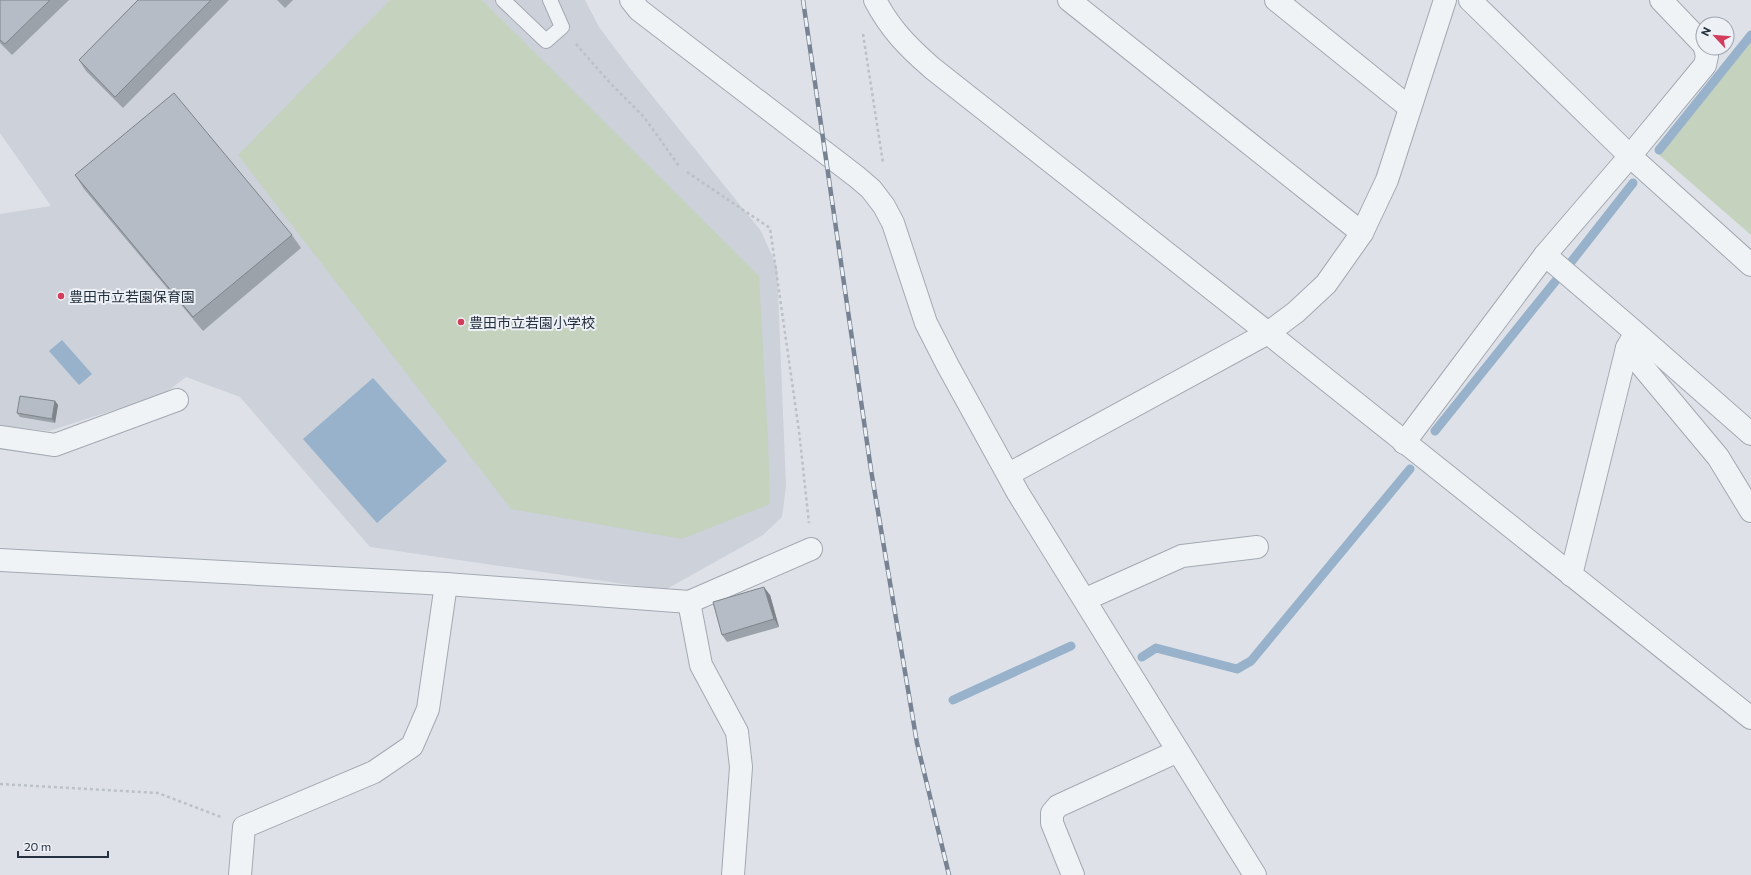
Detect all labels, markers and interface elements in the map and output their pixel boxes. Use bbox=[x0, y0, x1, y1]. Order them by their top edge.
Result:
north arrow bbox=[1695, 16, 1735, 56]
text: N bbox=[1698, 25, 1713, 38]
place label: 豊田市立若園保育園 bbox=[69, 288, 195, 305]
marker: 豊田市立若園保育園 bbox=[56, 291, 66, 301]
place label: 豊田市立若園小学校 bbox=[469, 314, 595, 331]
marker: 豊田市立若園小学校 bbox=[456, 317, 466, 327]
scale bar bbox=[18, 833, 108, 859]
text: 20 m bbox=[24, 839, 51, 853]

